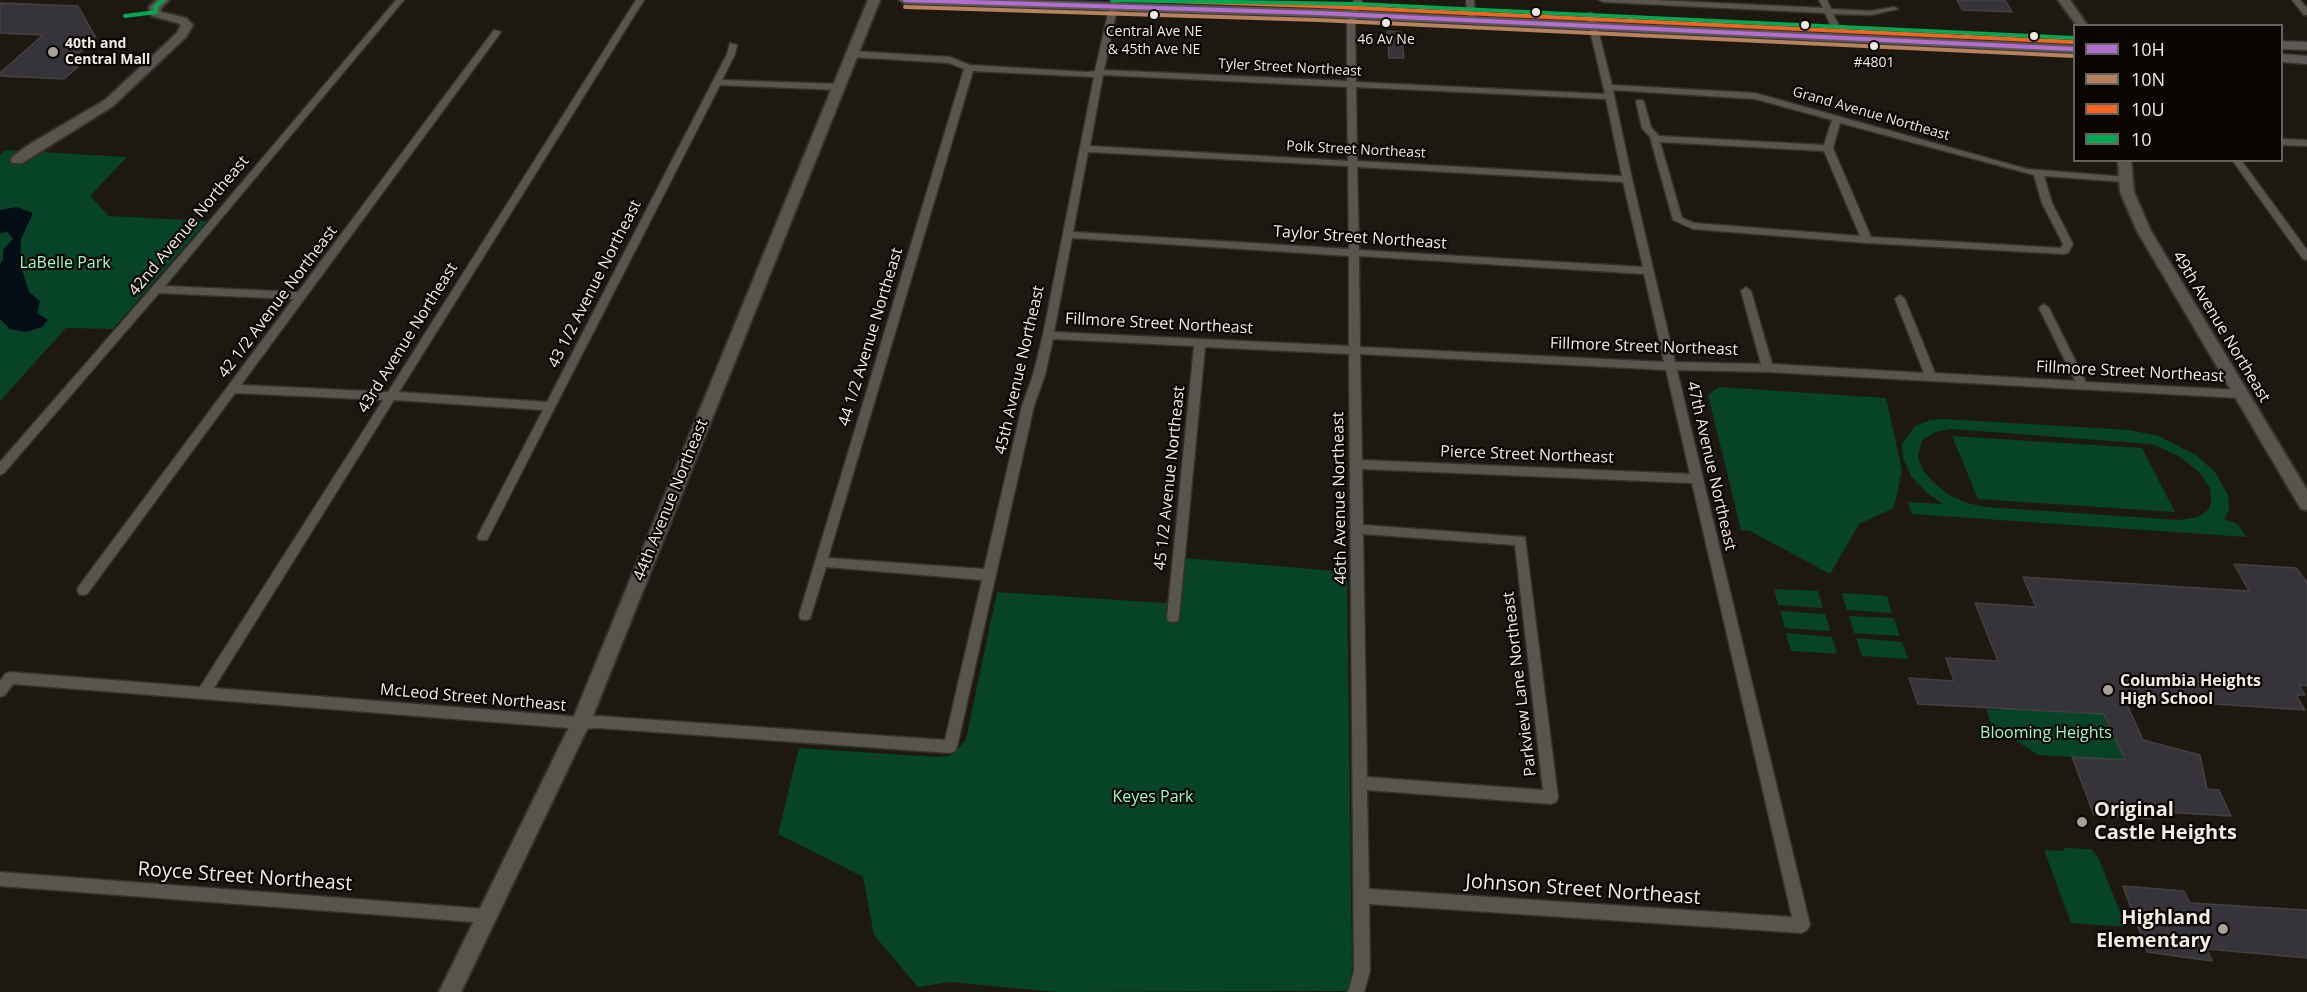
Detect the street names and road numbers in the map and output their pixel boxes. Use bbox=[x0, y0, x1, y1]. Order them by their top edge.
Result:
street label: Tyler Street Northeast bbox=[1218, 56, 1362, 80]
street label: Grand Avenue Northeast bbox=[1791, 84, 1951, 144]
street label: Polk Street Northeast bbox=[1286, 138, 1426, 162]
street label: 42nd Avenue Northeast bbox=[125, 152, 253, 300]
street label: 43 1/2 Avenue Northeast bbox=[544, 197, 646, 371]
street label: 42 1/2 Avenue Northeast bbox=[214, 222, 342, 382]
street label: Taylor Street Northeast bbox=[1273, 222, 1447, 254]
street label: 44 1/2 Avenue Northeast bbox=[835, 245, 907, 429]
street label: 49th Avenue Northeast bbox=[2168, 248, 2274, 406]
street label: 43rd Avenue Northeast bbox=[354, 259, 462, 417]
street label: 45th Avenue Northeast bbox=[991, 284, 1049, 456]
street label: Fillmore Street Northeast bbox=[1064, 309, 1254, 339]
street label: Fillmore Street Northeast bbox=[1550, 334, 1738, 360]
street label: Fillmore Street Northeast bbox=[2035, 357, 2225, 387]
street label: 47th Avenue Northeast bbox=[1682, 380, 1740, 552]
street label: 45 1/2 Avenue Northeast bbox=[1151, 385, 1189, 571]
street label: 46th Avenue Northeast bbox=[1329, 411, 1351, 585]
street label: 44th Avenue Northeast bbox=[630, 416, 712, 584]
street label: Pierce Street Northeast bbox=[1440, 442, 1614, 468]
street label: Parkview Lane Northeast bbox=[1499, 590, 1541, 778]
street label: McLeod Street Northeast bbox=[379, 680, 567, 716]
street label: Royce Street Northeast bbox=[137, 858, 353, 896]
street label: Johnson Street Northeast bbox=[1465, 870, 1701, 910]

